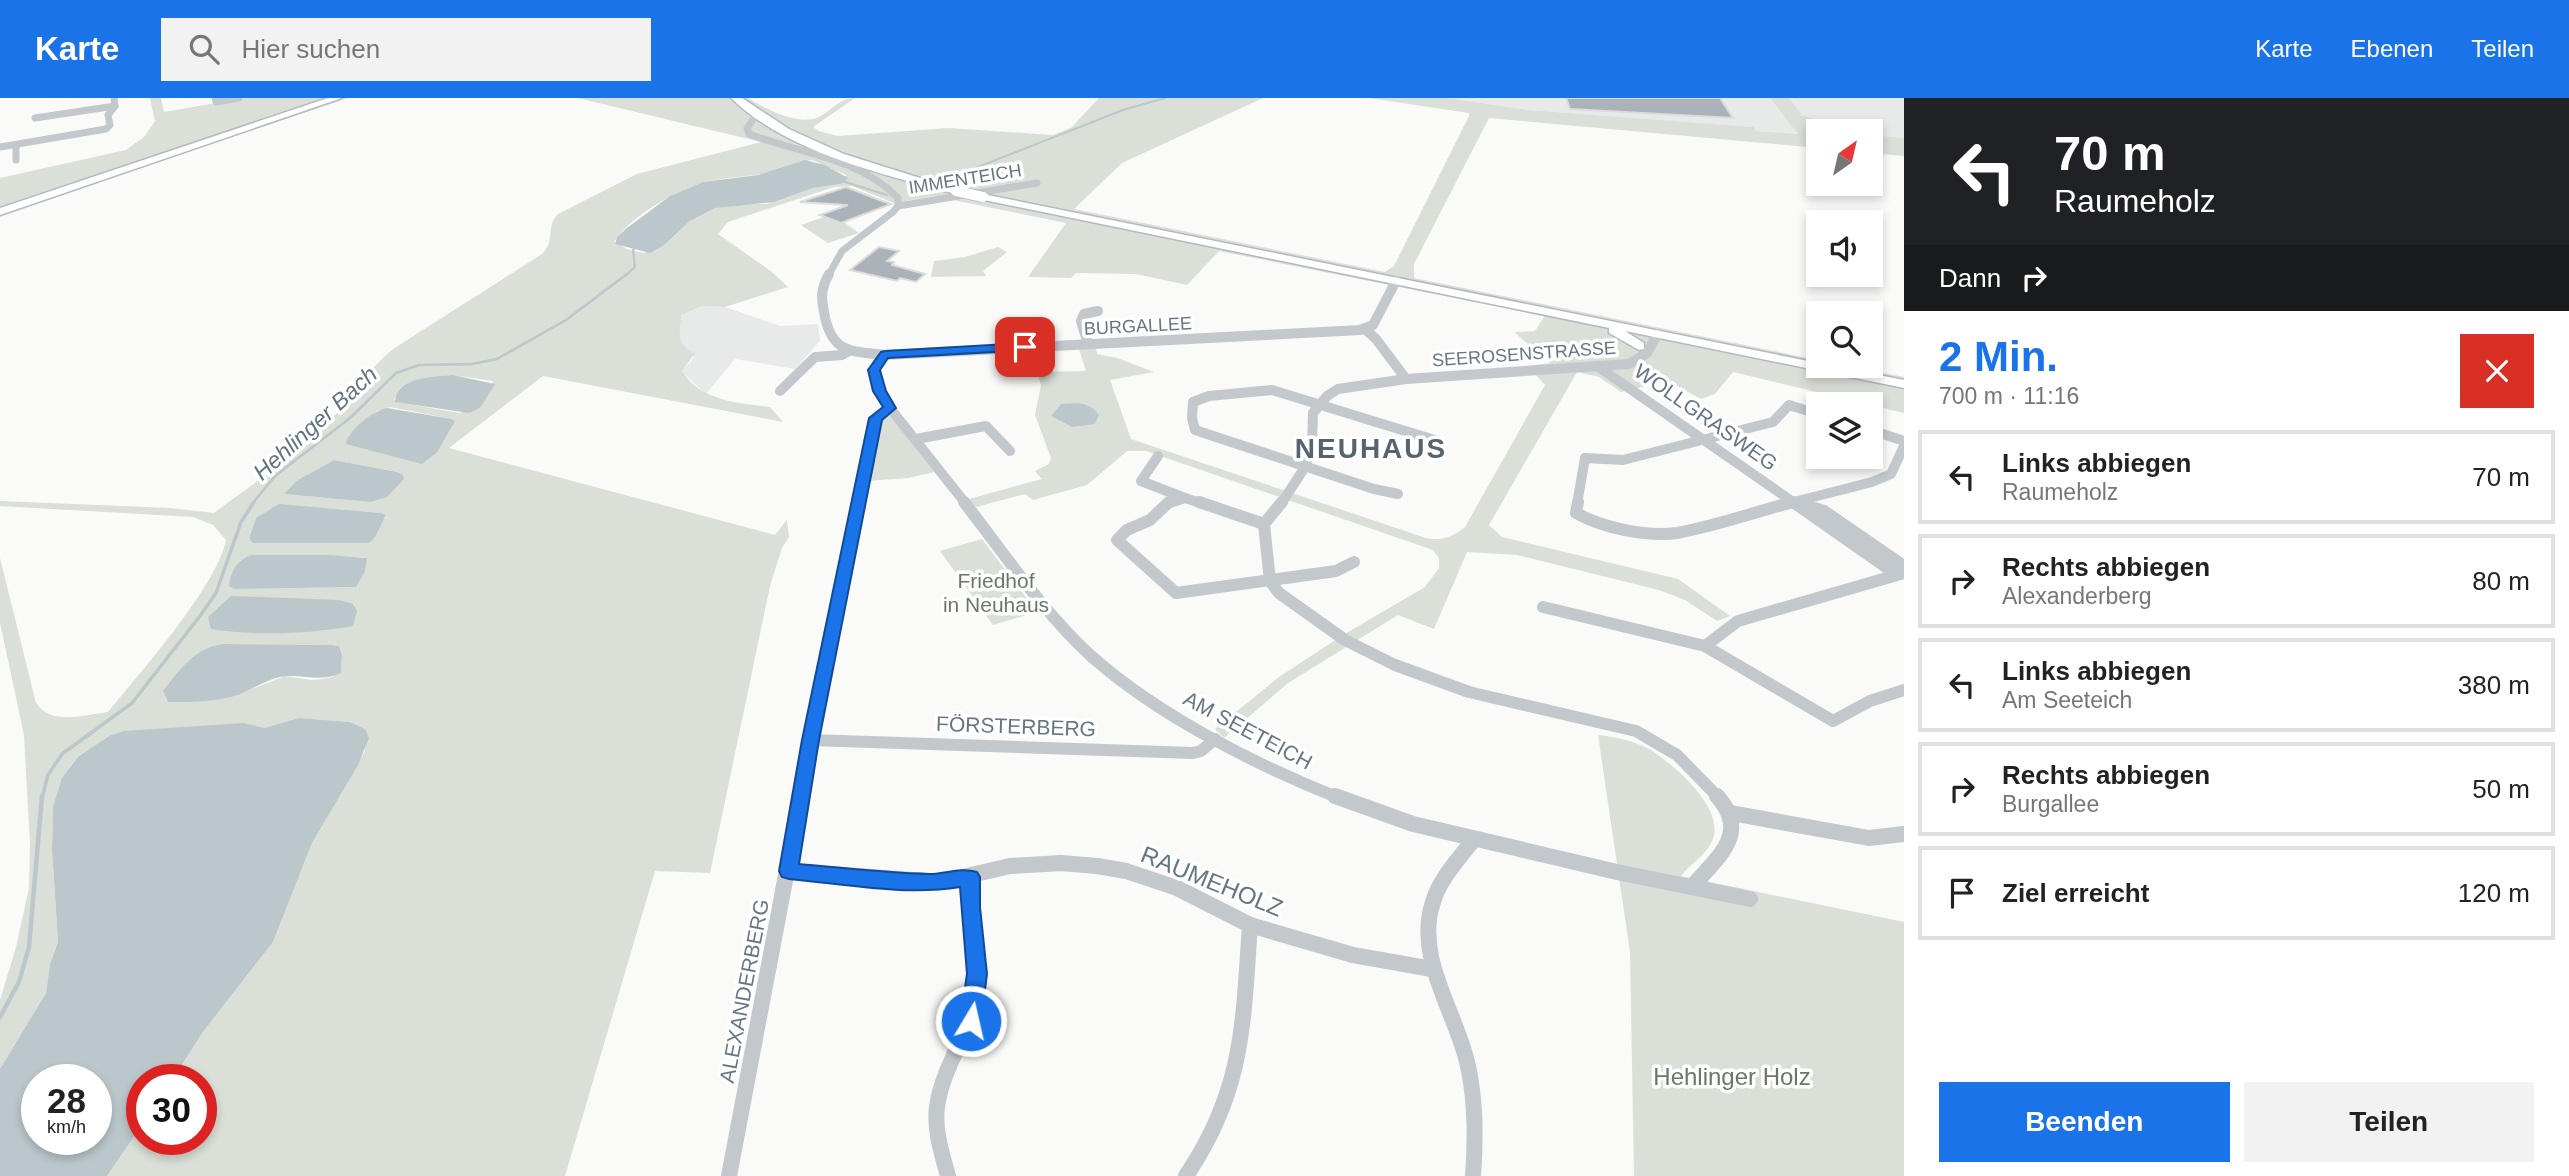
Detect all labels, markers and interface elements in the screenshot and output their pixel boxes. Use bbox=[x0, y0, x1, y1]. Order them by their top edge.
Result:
search box bbox=[161, 18, 651, 81]
text: Karte bbox=[35, 30, 119, 67]
icon: search bbox=[185, 30, 223, 68]
text: Hier suchen bbox=[241, 34, 380, 64]
text: Karte bbox=[2255, 35, 2313, 62]
text: Ebenen bbox=[2351, 35, 2433, 62]
text: Teilen bbox=[2471, 35, 2534, 62]
north arrow bbox=[1806, 119, 1883, 196]
map controls bbox=[1806, 119, 1883, 469]
icon: left bbox=[1939, 126, 2030, 217]
text: 70 m bbox=[2054, 126, 2166, 180]
street label: IMMENTEICH bbox=[907, 160, 1023, 198]
text: Raumeholz bbox=[2054, 183, 2216, 219]
button: sound bbox=[1806, 210, 1883, 287]
icon: right bbox=[2015, 259, 2053, 297]
text: Dann bbox=[1939, 263, 2001, 293]
button: search bbox=[1806, 301, 1883, 378]
street label: BURGALLEE bbox=[1084, 313, 1192, 339]
pin bbox=[995, 317, 1055, 377]
icon: arrive bbox=[1006, 328, 1044, 366]
text: 2 Min. bbox=[1939, 333, 2058, 380]
button: close bbox=[2460, 334, 2534, 408]
street label: SEEROSENSTRASSE bbox=[1431, 338, 1617, 370]
street label: WOLLGRASWEG bbox=[1630, 359, 1782, 475]
water label: Hehlinger Bach bbox=[248, 361, 382, 485]
text: 700 m · 11:16 bbox=[1939, 383, 2079, 409]
button: layers bbox=[1806, 392, 1883, 469]
district label: NEUHAUS bbox=[1295, 433, 1447, 464]
text: Links abbiegen bbox=[2002, 448, 2191, 478]
icon: left bbox=[1943, 458, 1981, 496]
text: 70 m bbox=[2472, 462, 2530, 492]
text: Raumeholz bbox=[2002, 479, 2118, 505]
text: Rechts abbiegen bbox=[2002, 552, 2210, 582]
icon: right bbox=[1943, 562, 1981, 600]
text: 80 m bbox=[2472, 566, 2530, 596]
park label: Friedhof in Neuhaus bbox=[943, 569, 1049, 616]
text: Alexanderberg bbox=[2002, 583, 2152, 609]
text: Links abbiegen bbox=[2002, 656, 2191, 686]
icon: left bbox=[1943, 666, 1981, 704]
text: 380 m bbox=[2458, 670, 2530, 700]
street label: AM SEETEICH bbox=[1180, 686, 1316, 774]
text: Am Seeteich bbox=[2002, 687, 2132, 713]
street label: FÖRSTERBERG bbox=[936, 712, 1096, 740]
text: Rechts abbiegen bbox=[2002, 760, 2210, 790]
icon: right bbox=[1943, 770, 1981, 808]
text: 50 m bbox=[2472, 774, 2530, 804]
text: Burgallee bbox=[2002, 791, 2099, 817]
street label: RAUMEHOLZ bbox=[1137, 840, 1287, 922]
icon: arrive bbox=[1943, 874, 1981, 912]
text: Ziel erreicht bbox=[2002, 878, 2149, 908]
text: 120 m bbox=[2458, 878, 2530, 908]
street label: ALEXANDERBERG bbox=[715, 897, 773, 1085]
position arrow bbox=[934, 984, 1008, 1058]
park label: Hehlinger Holz bbox=[1653, 1063, 1811, 1090]
speed limit sign: 30 bbox=[126, 1064, 217, 1155]
text: 28 bbox=[47, 1081, 86, 1120]
button: Beenden bbox=[1939, 1082, 2230, 1162]
button: Teilen bbox=[2244, 1082, 2534, 1162]
text: km/h bbox=[47, 1117, 86, 1137]

